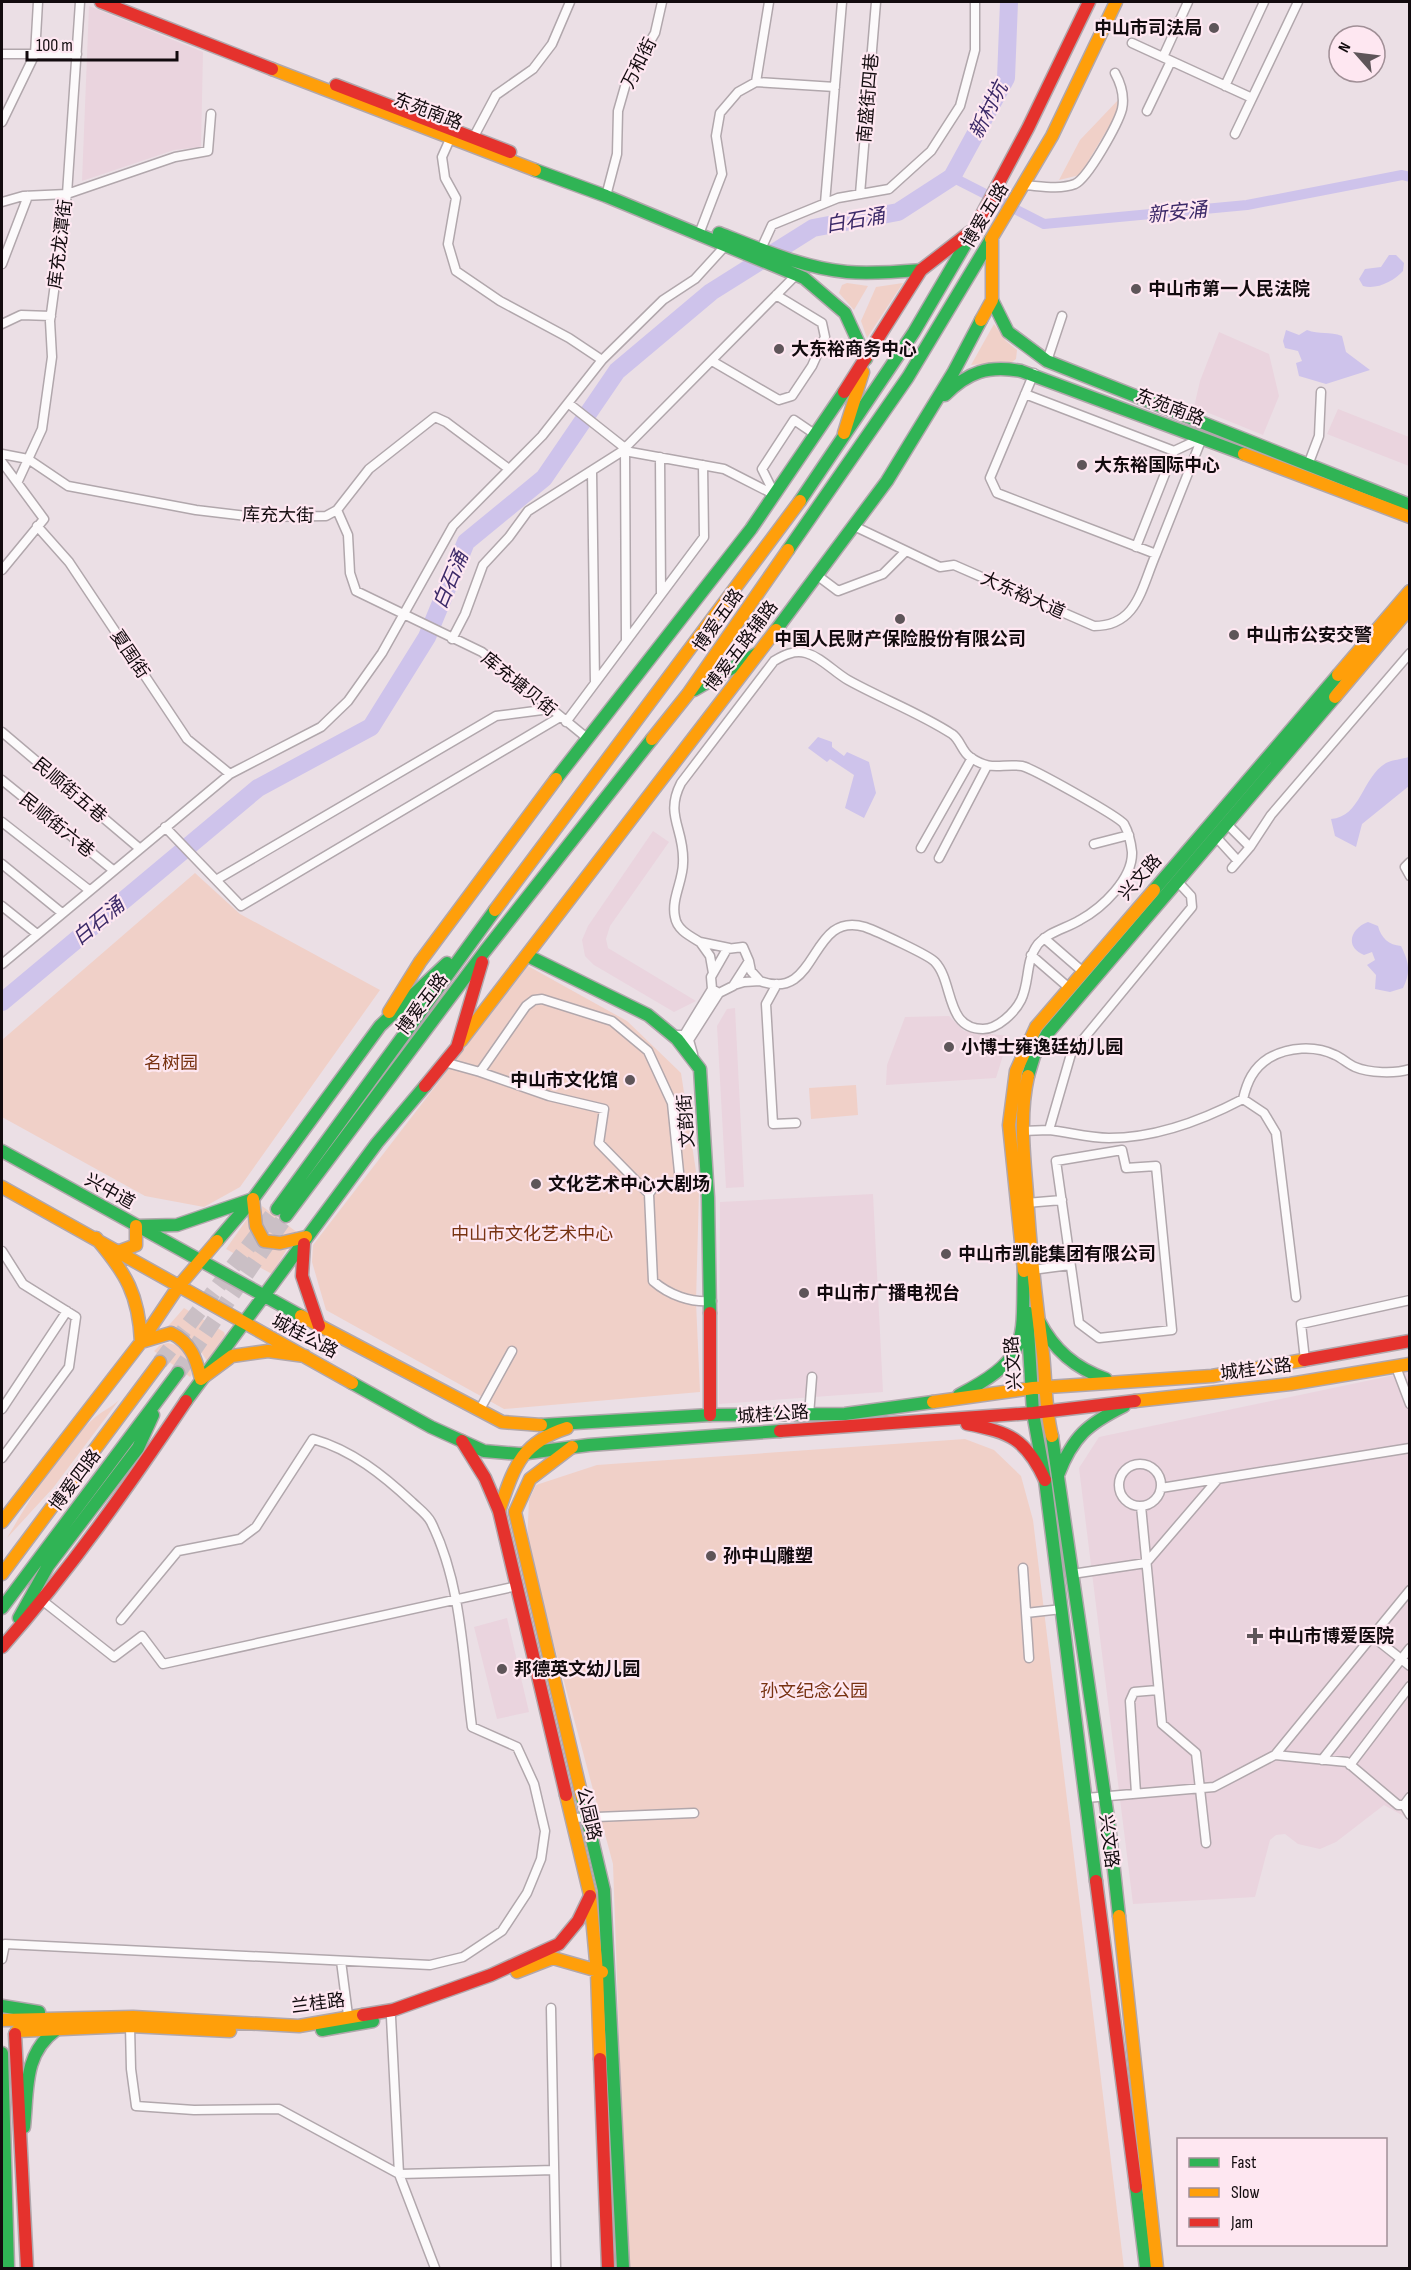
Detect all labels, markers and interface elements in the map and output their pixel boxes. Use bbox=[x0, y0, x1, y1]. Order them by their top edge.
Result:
place label: 中山市司法局 bbox=[1094, 18, 1202, 39]
marker: 中山市司法局 bbox=[1207, 21, 1221, 35]
scale bar bbox=[27, 24, 177, 62]
north arrow bbox=[1327, 24, 1387, 84]
street label: 万和街 bbox=[618, 34, 661, 92]
text: 100 m bbox=[36, 35, 73, 56]
text: N bbox=[1335, 39, 1355, 56]
street label: 南盛街四巷 bbox=[854, 52, 883, 144]
water label: 新村坑 bbox=[965, 76, 1015, 143]
street label: 东苑南路 bbox=[390, 89, 465, 134]
street label: 博爱五路 bbox=[958, 179, 1013, 252]
street label: 库充龙潭街 bbox=[45, 198, 76, 290]
water label: 新安涌 bbox=[1146, 198, 1210, 228]
water label: 白石涌 bbox=[824, 204, 889, 238]
place label: 中山市第一人民法院 bbox=[1148, 279, 1310, 300]
marker: 中山市第一人民法院 bbox=[1129, 282, 1143, 296]
place label: 大东裕商务中心 bbox=[791, 339, 917, 360]
marker: 大东裕商务中心 bbox=[772, 342, 786, 356]
street label: 东苑南路 bbox=[1132, 385, 1207, 430]
place label: 大东裕国际中心 bbox=[1094, 455, 1220, 476]
marker: 大东裕国际中心 bbox=[1075, 458, 1089, 472]
street label: 库充大街 bbox=[242, 504, 314, 527]
water label: 白石涌 bbox=[428, 546, 474, 613]
street label: 大东裕大道 bbox=[977, 568, 1068, 623]
street label: 博爱五路 bbox=[689, 585, 748, 656]
street label: 博爱五路辅路 bbox=[701, 597, 782, 696]
marker: 中国人民财产保险股份有限公司 bbox=[893, 612, 907, 626]
place label: 中山市公安交警 bbox=[1246, 625, 1372, 646]
street label: 夏围街 bbox=[106, 626, 153, 683]
marker: 中山市公安交警 bbox=[1227, 628, 1241, 642]
place label: 中国人民财产保险股份有限公司 bbox=[774, 629, 1026, 650]
street label: 库充塘贝街 bbox=[477, 648, 560, 721]
street label: 民顺街五巷 bbox=[28, 753, 111, 827]
street label: 民顺街六巷 bbox=[15, 789, 98, 862]
street label: 兴文路 bbox=[1115, 850, 1166, 905]
water label: 白石涌 bbox=[68, 892, 131, 950]
street label: 博爱五路 bbox=[392, 969, 452, 1039]
place label: 小博士雍逸廷幼儿园 bbox=[961, 1037, 1123, 1058]
marker: 小博士雍逸廷幼儿园 bbox=[942, 1040, 956, 1054]
park label: 名树园 bbox=[144, 1053, 198, 1074]
place label: 中山市文化馆 bbox=[510, 1070, 618, 1091]
marker: 中山市文化馆 bbox=[623, 1073, 637, 1087]
street label: 文韵街 bbox=[674, 1093, 699, 1149]
street label: 兴中道 bbox=[81, 1169, 138, 1214]
place label: 文化艺术中心大剧场 bbox=[548, 1174, 710, 1195]
marker: 文化艺术中心大剧场 bbox=[529, 1177, 543, 1191]
park label: 中山市文化艺术中心 bbox=[451, 1224, 613, 1245]
place label: 中山市凯能集团有限公司 bbox=[958, 1244, 1156, 1265]
marker: 中山市凯能集团有限公司 bbox=[939, 1247, 953, 1261]
place label: 中山市广播电视台 bbox=[816, 1283, 960, 1304]
marker: 中山市广播电视台 bbox=[797, 1286, 811, 1300]
street label: 城桂公路 bbox=[268, 1310, 341, 1363]
street label: 兴文路 bbox=[1001, 1335, 1026, 1391]
street label: 城桂公路 bbox=[1219, 1355, 1293, 1384]
street label: 城桂公路 bbox=[736, 1402, 810, 1427]
street label: 博爱四路 bbox=[45, 1445, 105, 1515]
place label: 孙中山雕塑 bbox=[723, 1546, 813, 1567]
marker: 孙中山雕塑 bbox=[704, 1549, 718, 1563]
place label: 中山市博爱医院 bbox=[1268, 1626, 1394, 1647]
marker: 中山市博爱医院 bbox=[1246, 1627, 1264, 1645]
place label: 邦德英文幼儿园 bbox=[514, 1659, 640, 1680]
marker: 邦德英文幼儿园 bbox=[495, 1662, 509, 1676]
park label: 孙文纪念公园 bbox=[760, 1681, 868, 1702]
street label: 公园路 bbox=[572, 1785, 605, 1843]
street label: 兴文路 bbox=[1095, 1813, 1122, 1869]
street label: 兰桂路 bbox=[290, 1990, 346, 2017]
legend bbox=[1177, 2138, 1387, 2246]
text: Fast bbox=[1231, 2152, 1257, 2173]
text: Slow bbox=[1231, 2182, 1260, 2203]
text: Jam bbox=[1230, 2212, 1253, 2233]

